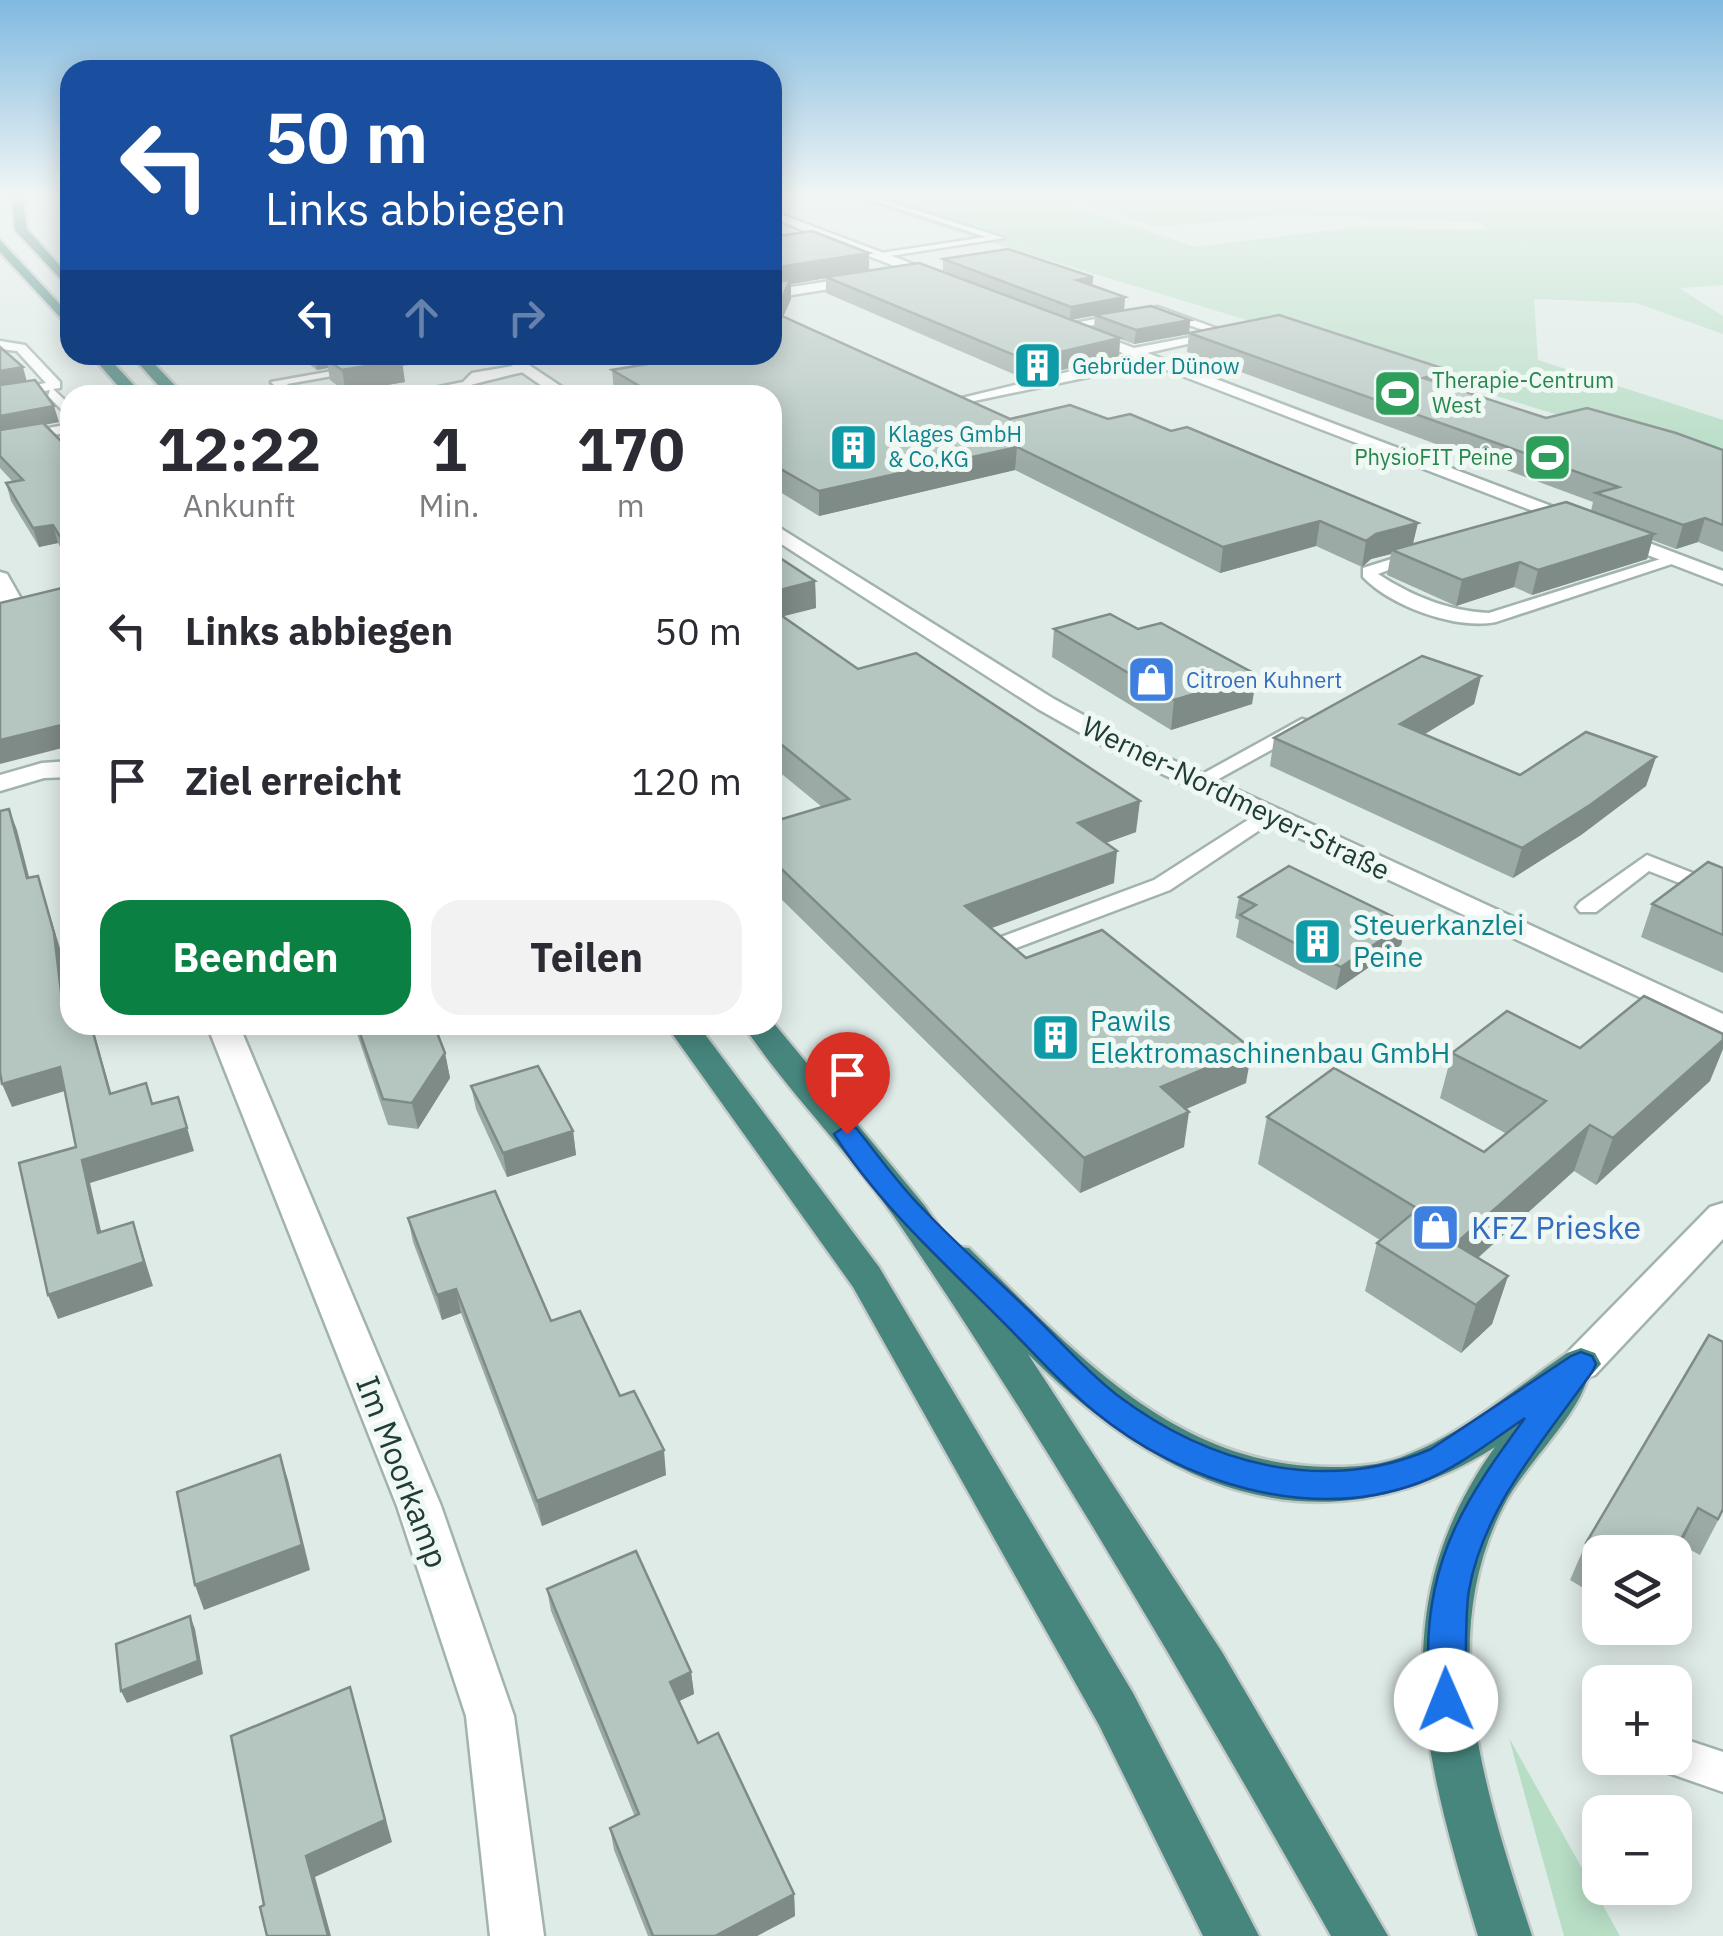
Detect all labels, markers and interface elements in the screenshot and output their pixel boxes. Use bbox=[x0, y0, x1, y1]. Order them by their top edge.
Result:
text: 50 m bbox=[265, 91, 428, 182]
icon: left bbox=[100, 100, 230, 230]
text: Links abbiegen bbox=[265, 179, 566, 237]
icon: left bbox=[289, 290, 344, 345]
icon: ahead bbox=[394, 290, 449, 345]
icon: right bbox=[499, 290, 554, 345]
building icon: Gebrüder Dünow bbox=[1011, 340, 1063, 392]
place label: Gebrüder Dünow bbox=[1072, 351, 1240, 380]
place label: Therapie-Centrum West bbox=[1432, 365, 1614, 419]
sports icon: Therapie-Centrum West bbox=[1371, 367, 1423, 419]
text: 12:22 bbox=[157, 409, 321, 488]
text: 1 bbox=[431, 409, 467, 488]
text: 170 bbox=[577, 409, 685, 488]
place label: Klages GmbH & Co.KG bbox=[888, 419, 1022, 473]
building icon: Klages GmbH & Co.KG bbox=[827, 421, 879, 473]
sports icon: PhysioFIT Peine bbox=[1522, 431, 1574, 483]
place label: PhysioFIT Peine bbox=[1354, 442, 1513, 471]
text: Ankunft bbox=[183, 484, 296, 526]
text: Min. bbox=[418, 484, 479, 526]
text: m bbox=[617, 484, 645, 526]
icon: left bbox=[100, 603, 155, 658]
text: Links abbiegen bbox=[185, 606, 453, 655]
text: 50 m bbox=[654, 606, 742, 655]
shop icon: Citroen Kuhnert bbox=[1125, 654, 1177, 706]
place label: Citroen Kuhnert bbox=[1186, 665, 1342, 694]
street label: Werner-Nordmeyer-Straße bbox=[1076, 707, 1396, 888]
icon: arrive bbox=[100, 753, 155, 808]
text: Ziel erreicht bbox=[185, 756, 402, 805]
text: 120 m bbox=[631, 756, 742, 805]
button: Beenden bbox=[100, 900, 411, 1015]
button: Teilen bbox=[431, 900, 742, 1015]
place label: Steuerkanzlei Peine bbox=[1353, 906, 1524, 975]
building icon: Steuerkanzlei Peine bbox=[1292, 915, 1344, 967]
place label: Pawils Elektromaschinenbau GmbH bbox=[1090, 1002, 1450, 1071]
building icon: Pawils Elektromaschinenbau GmbH bbox=[1029, 1011, 1081, 1063]
pin bbox=[805, 1032, 890, 1135]
icon: arrive bbox=[820, 1047, 875, 1102]
shop icon: KFZ Prieske bbox=[1410, 1202, 1462, 1254]
place label: KFZ Prieske bbox=[1471, 1206, 1641, 1248]
street label: Im Moorkamp bbox=[347, 1370, 459, 1574]
map controls bbox=[1582, 1535, 1692, 1905]
button: layers bbox=[1582, 1535, 1692, 1645]
position arrow bbox=[1394, 1648, 1498, 1752]
button: + bbox=[1582, 1665, 1692, 1775]
button: − bbox=[1582, 1795, 1692, 1905]

